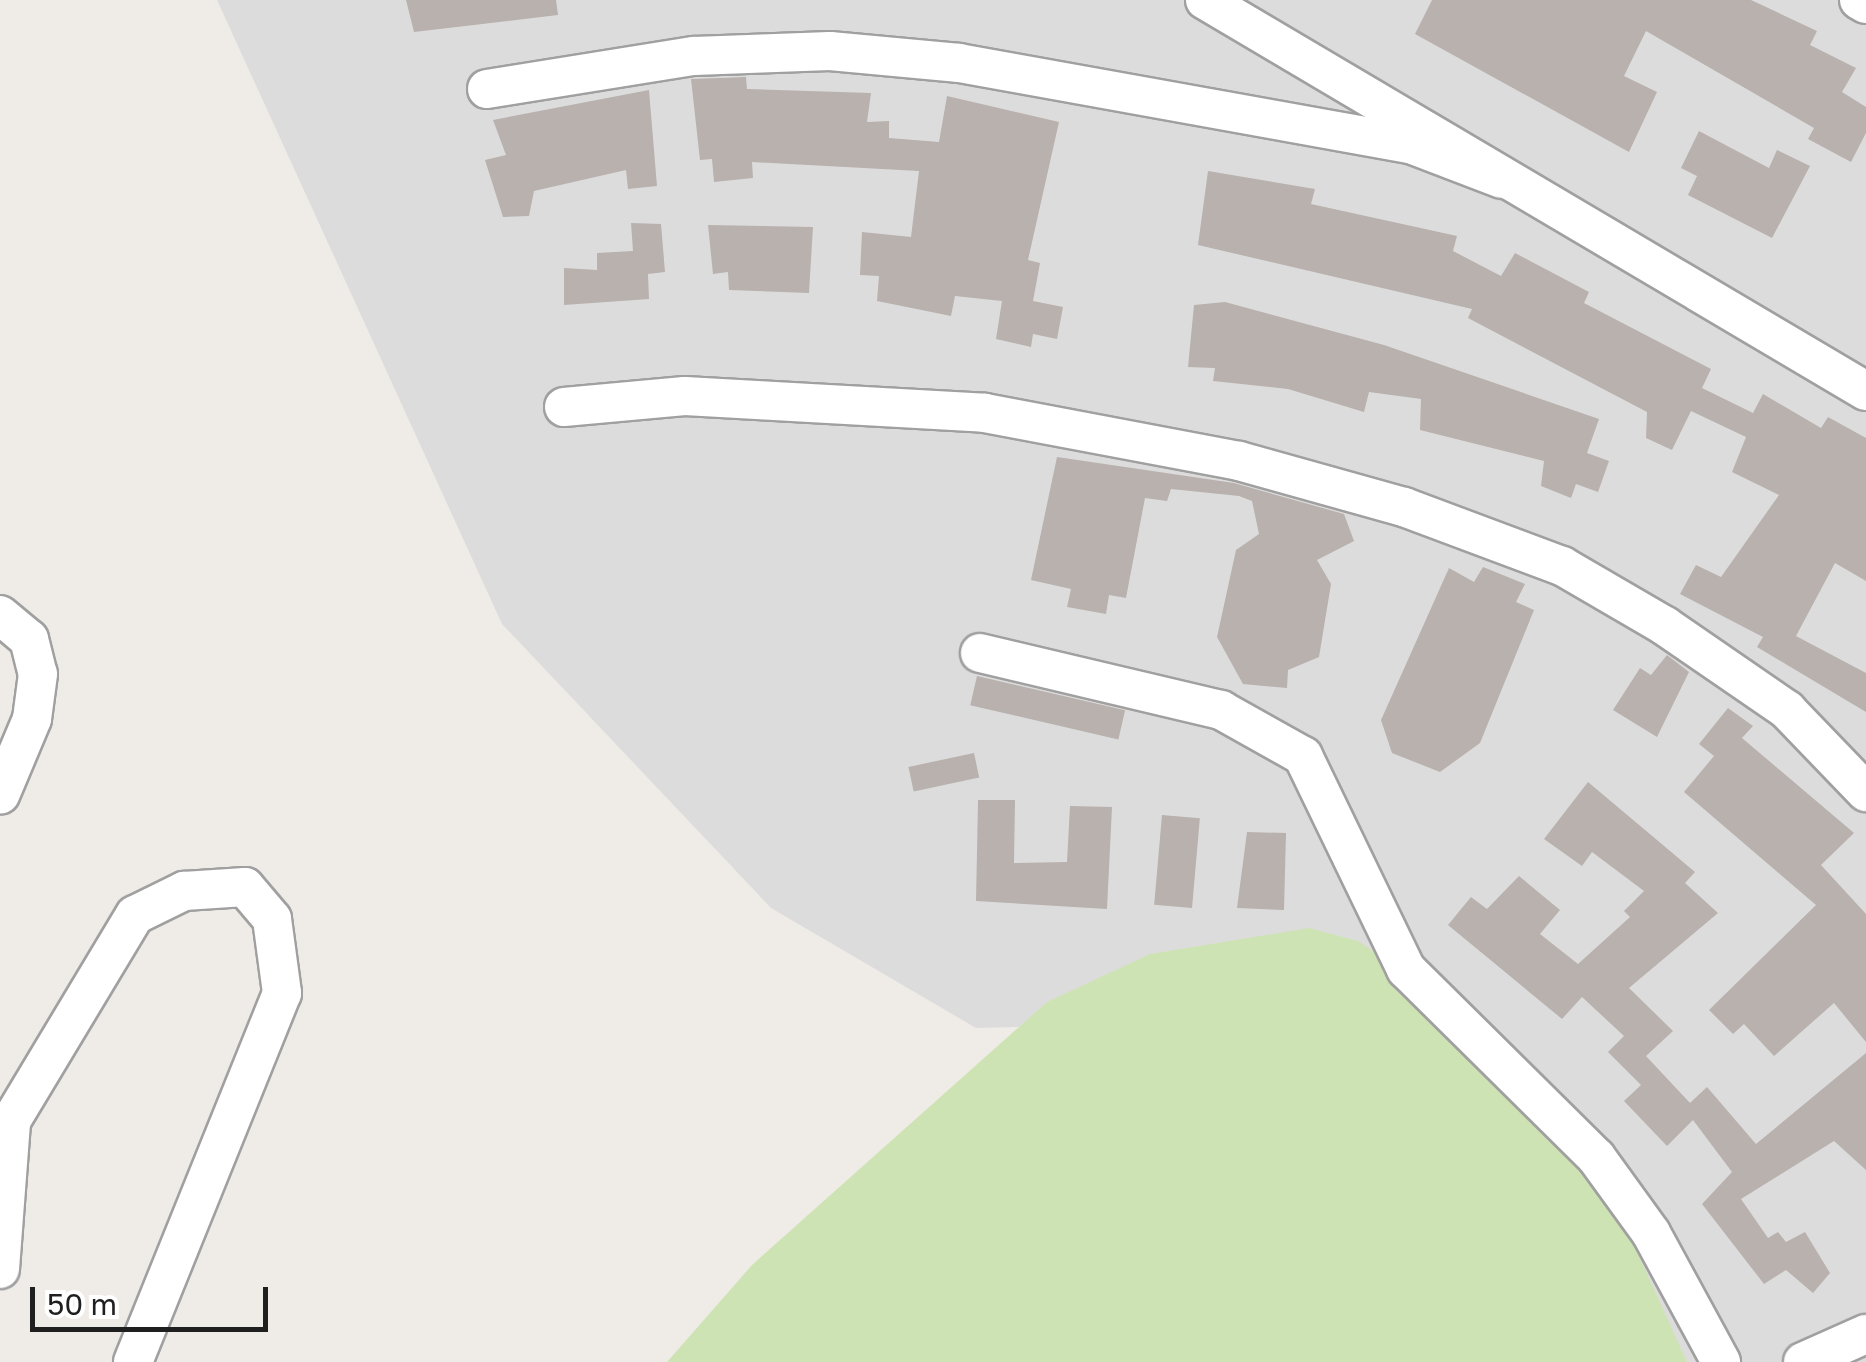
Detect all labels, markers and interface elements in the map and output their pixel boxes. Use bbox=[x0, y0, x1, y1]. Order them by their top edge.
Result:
scale bar bbox=[35, 1267, 272, 1329]
text: 50 m bbox=[47, 1286, 117, 1322]

